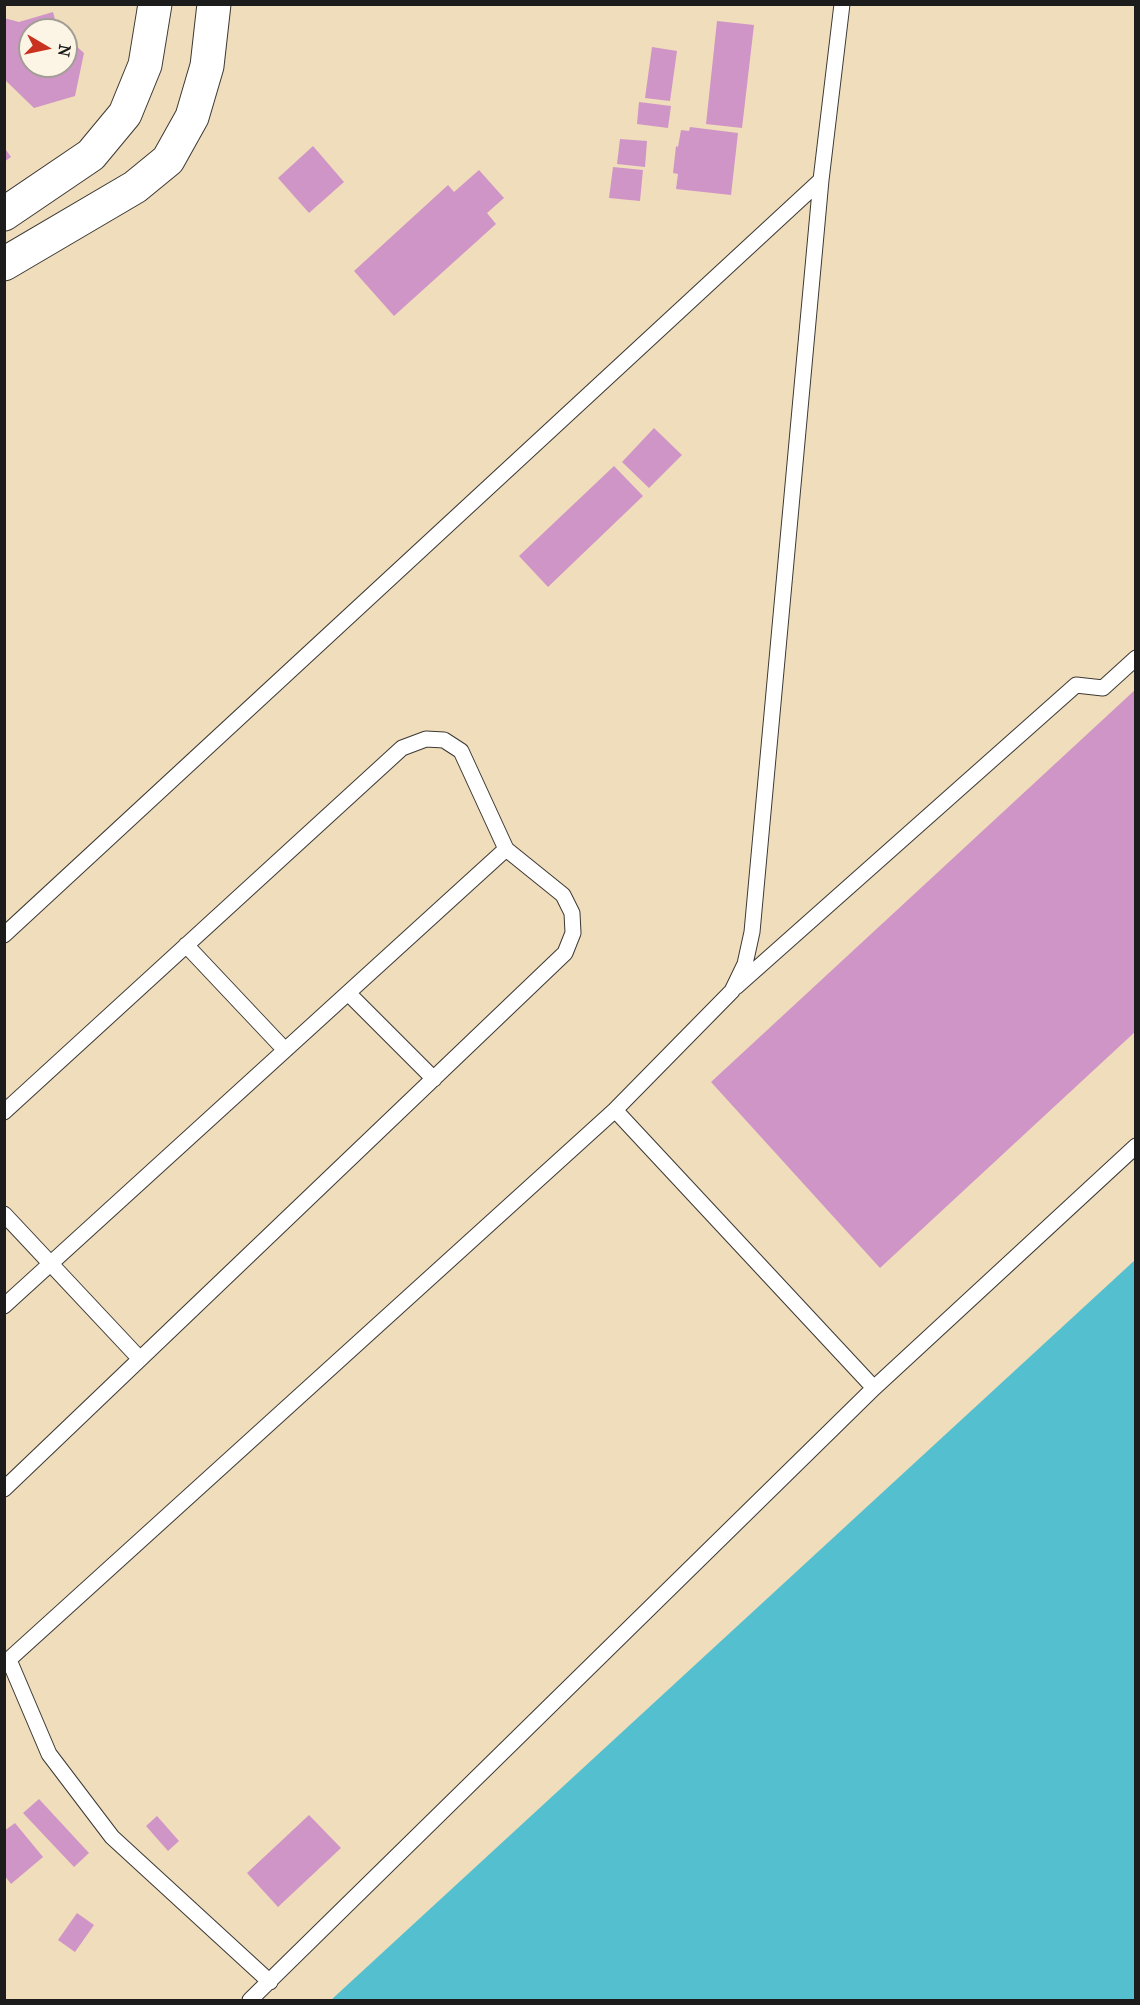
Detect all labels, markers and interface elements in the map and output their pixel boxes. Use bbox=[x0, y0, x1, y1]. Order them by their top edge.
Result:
north arrow bbox=[18, 18, 78, 78]
text: N bbox=[54, 43, 75, 58]

